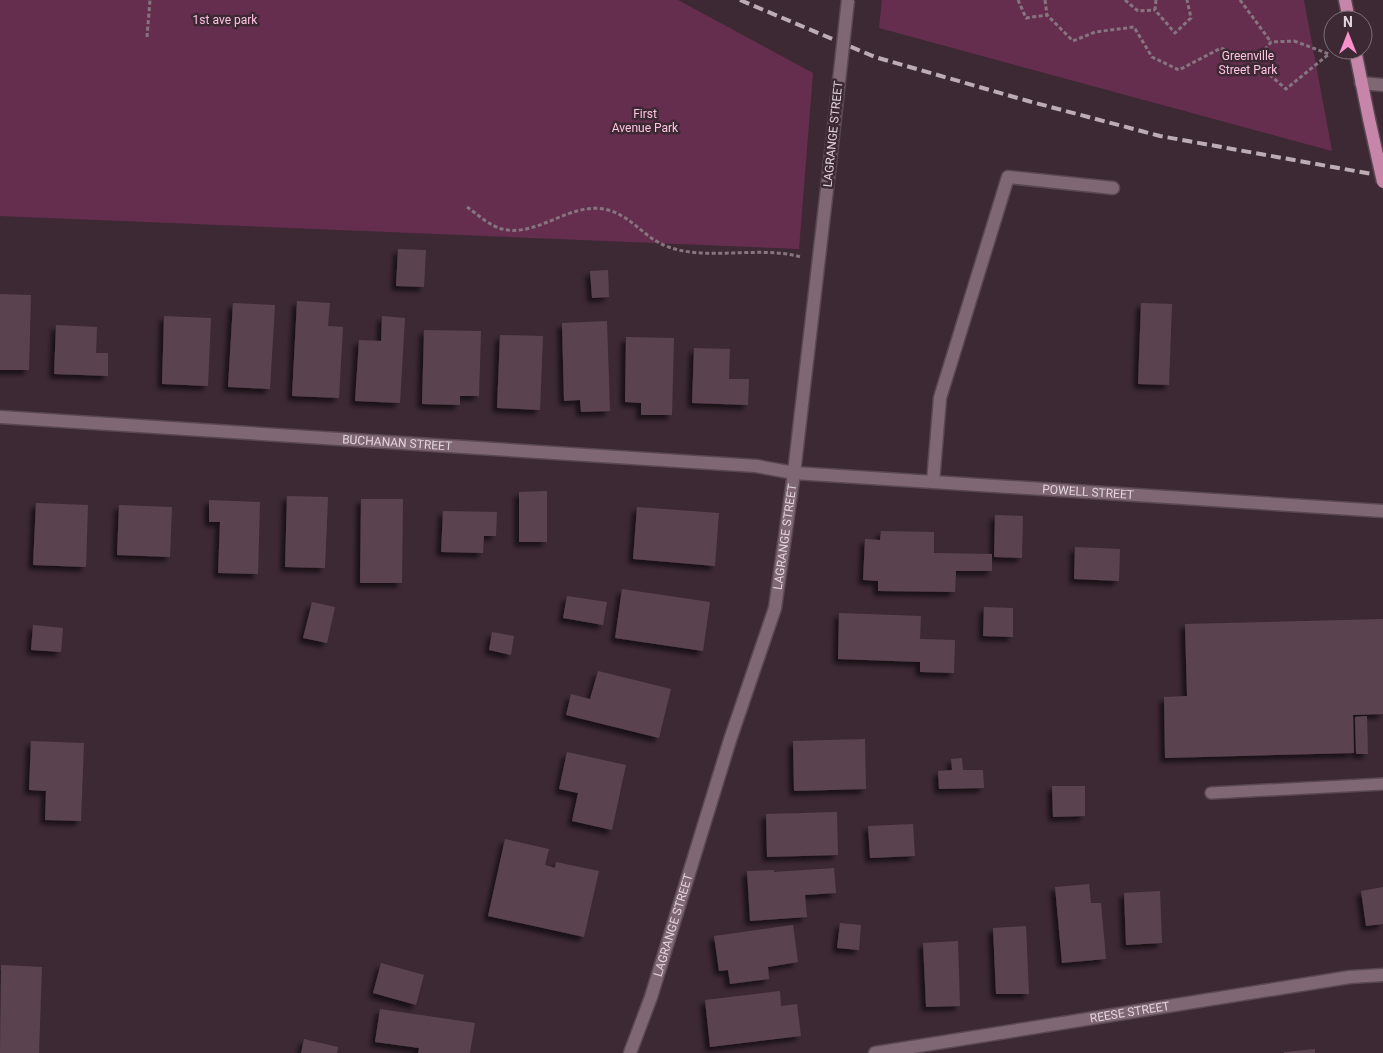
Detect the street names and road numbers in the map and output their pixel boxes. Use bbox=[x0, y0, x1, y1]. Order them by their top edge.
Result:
street label: LAGRANGE STREET bbox=[820, 80, 846, 188]
street label: BUCHANAN STREET bbox=[342, 432, 453, 453]
street label: POWELL STREET bbox=[1042, 482, 1134, 502]
street label: LAGRANGE STREET bbox=[771, 483, 799, 591]
street label: LAGRANGE STREET bbox=[651, 872, 695, 978]
street label: REESE STREET bbox=[1089, 999, 1171, 1026]

